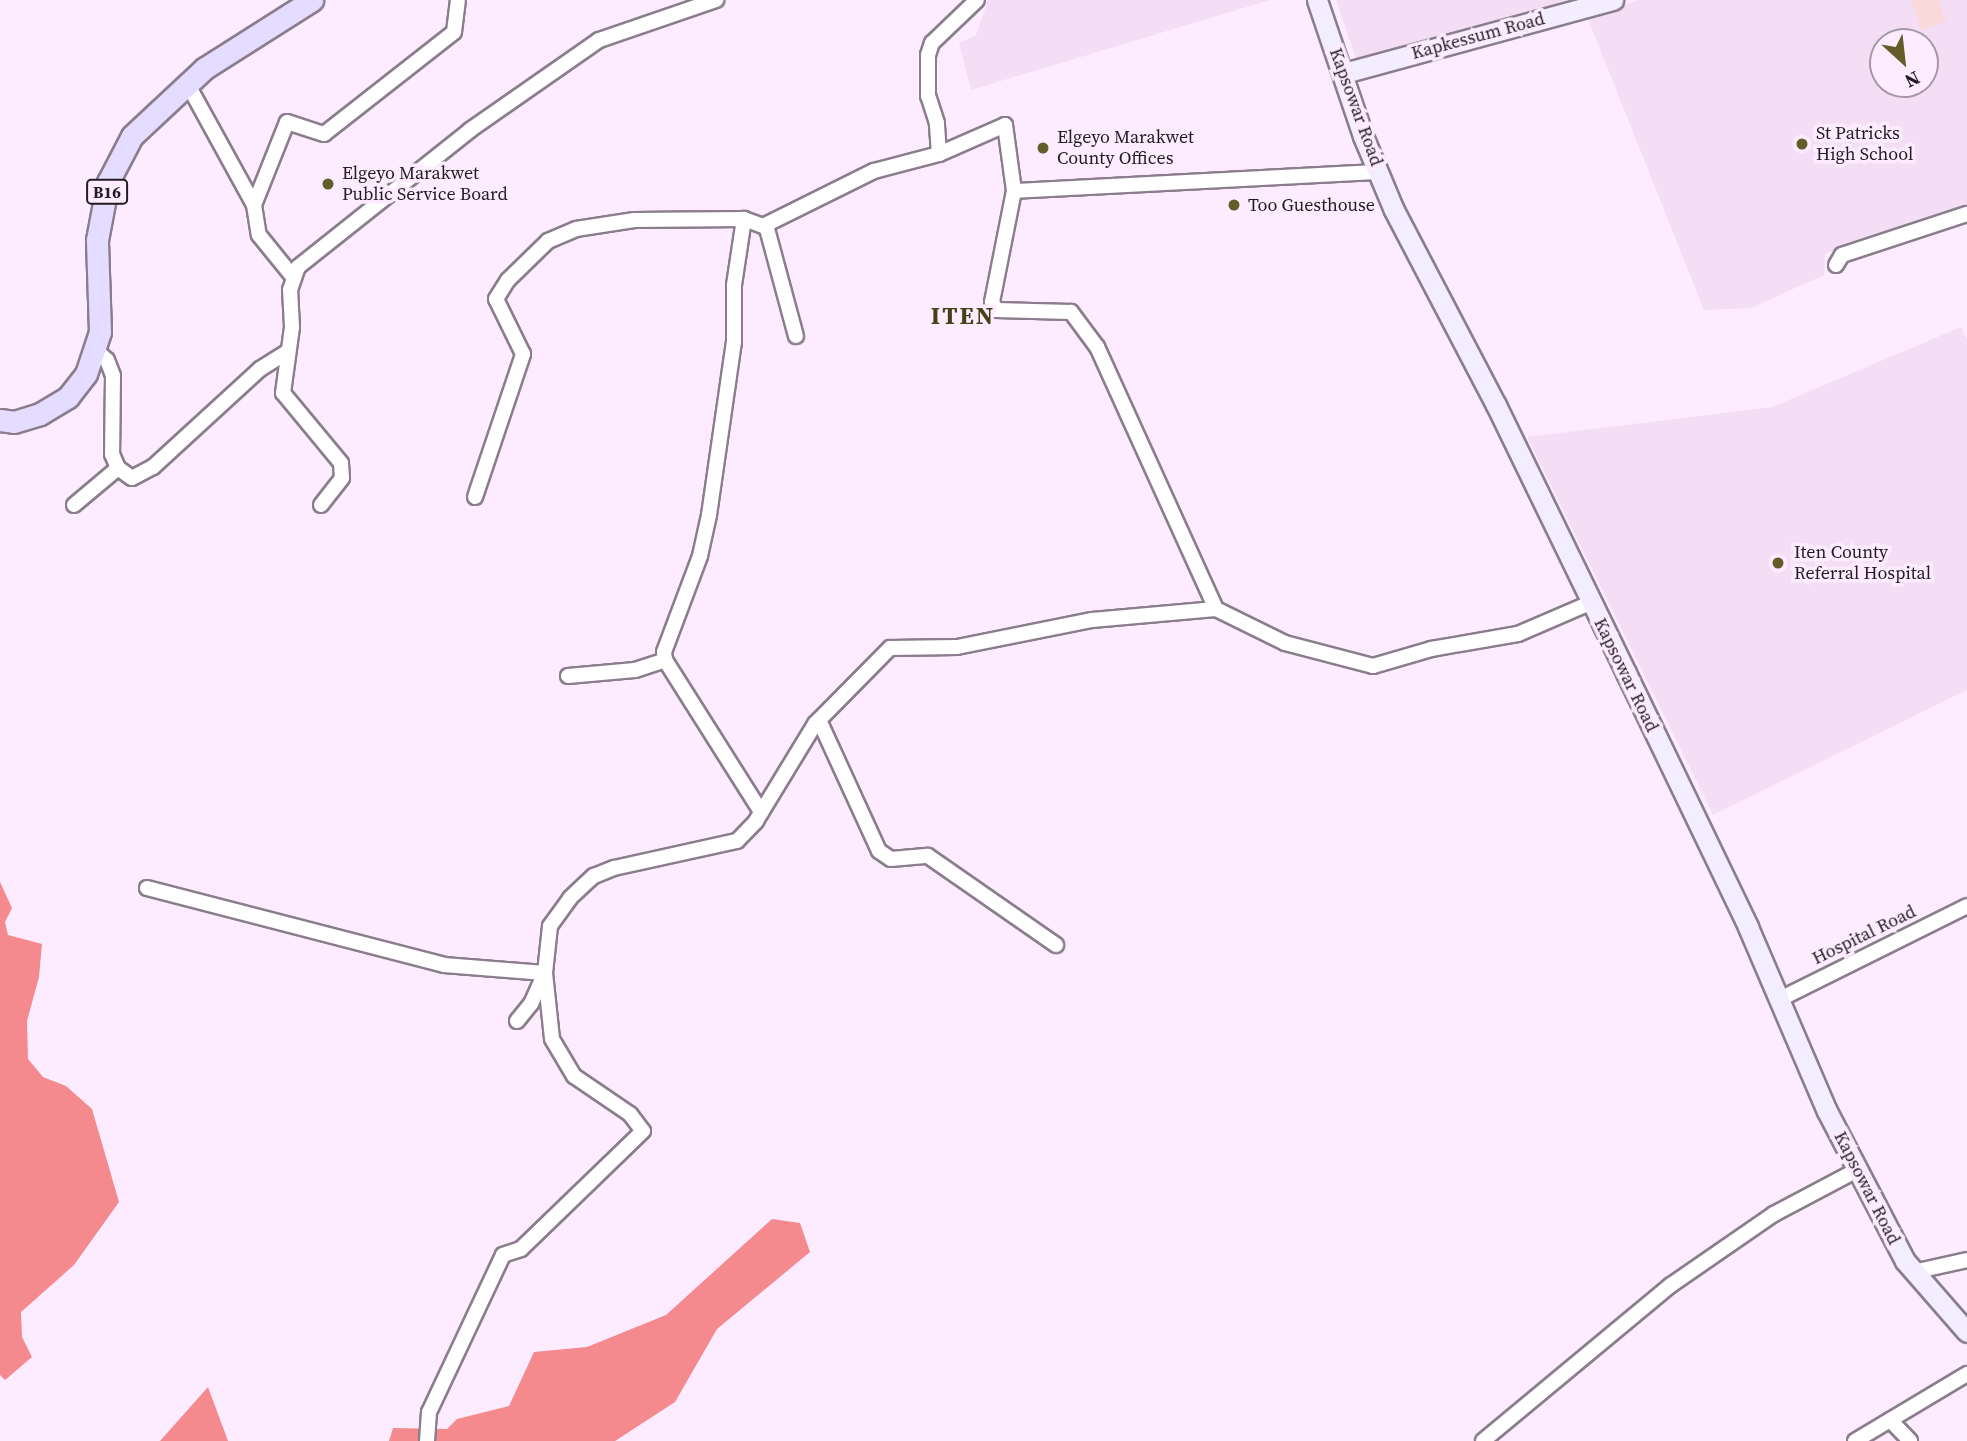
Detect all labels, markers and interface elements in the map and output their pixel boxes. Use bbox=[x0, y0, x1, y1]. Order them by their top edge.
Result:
street label: Kapkessum Road bbox=[1409, 8, 1547, 64]
north arrow bbox=[1869, 28, 1939, 98]
street label: Kapsowar Road bbox=[1325, 45, 1387, 169]
text: N bbox=[1901, 65, 1925, 95]
place label: St Patricks High School bbox=[1816, 123, 1913, 166]
place label: Elgeyo Marakwet County Offices bbox=[1057, 127, 1194, 170]
marker: St Patricks High School bbox=[1794, 136, 1810, 152]
marker: Elgeyo Marakwet County Offices bbox=[1035, 140, 1051, 156]
place label: Elgeyo Marakwet Public Service Board bbox=[342, 163, 508, 206]
marker: Elgeyo Marakwet Public Service Board bbox=[320, 176, 336, 192]
road number: B16 bbox=[86, 180, 128, 204]
place label: Too Guesthouse bbox=[1248, 194, 1375, 216]
marker: Too Guesthouse bbox=[1226, 197, 1242, 213]
district label: ITEN bbox=[931, 302, 995, 330]
place label: Iten County Referral Hospital bbox=[1794, 542, 1931, 584]
marker: Iten County Referral Hospital bbox=[1768, 553, 1788, 573]
street label: Kapsowar Road bbox=[1589, 615, 1663, 735]
street label: Hospital Road bbox=[1809, 901, 1919, 969]
street label: Kapsowar Road bbox=[1829, 1128, 1905, 1248]

